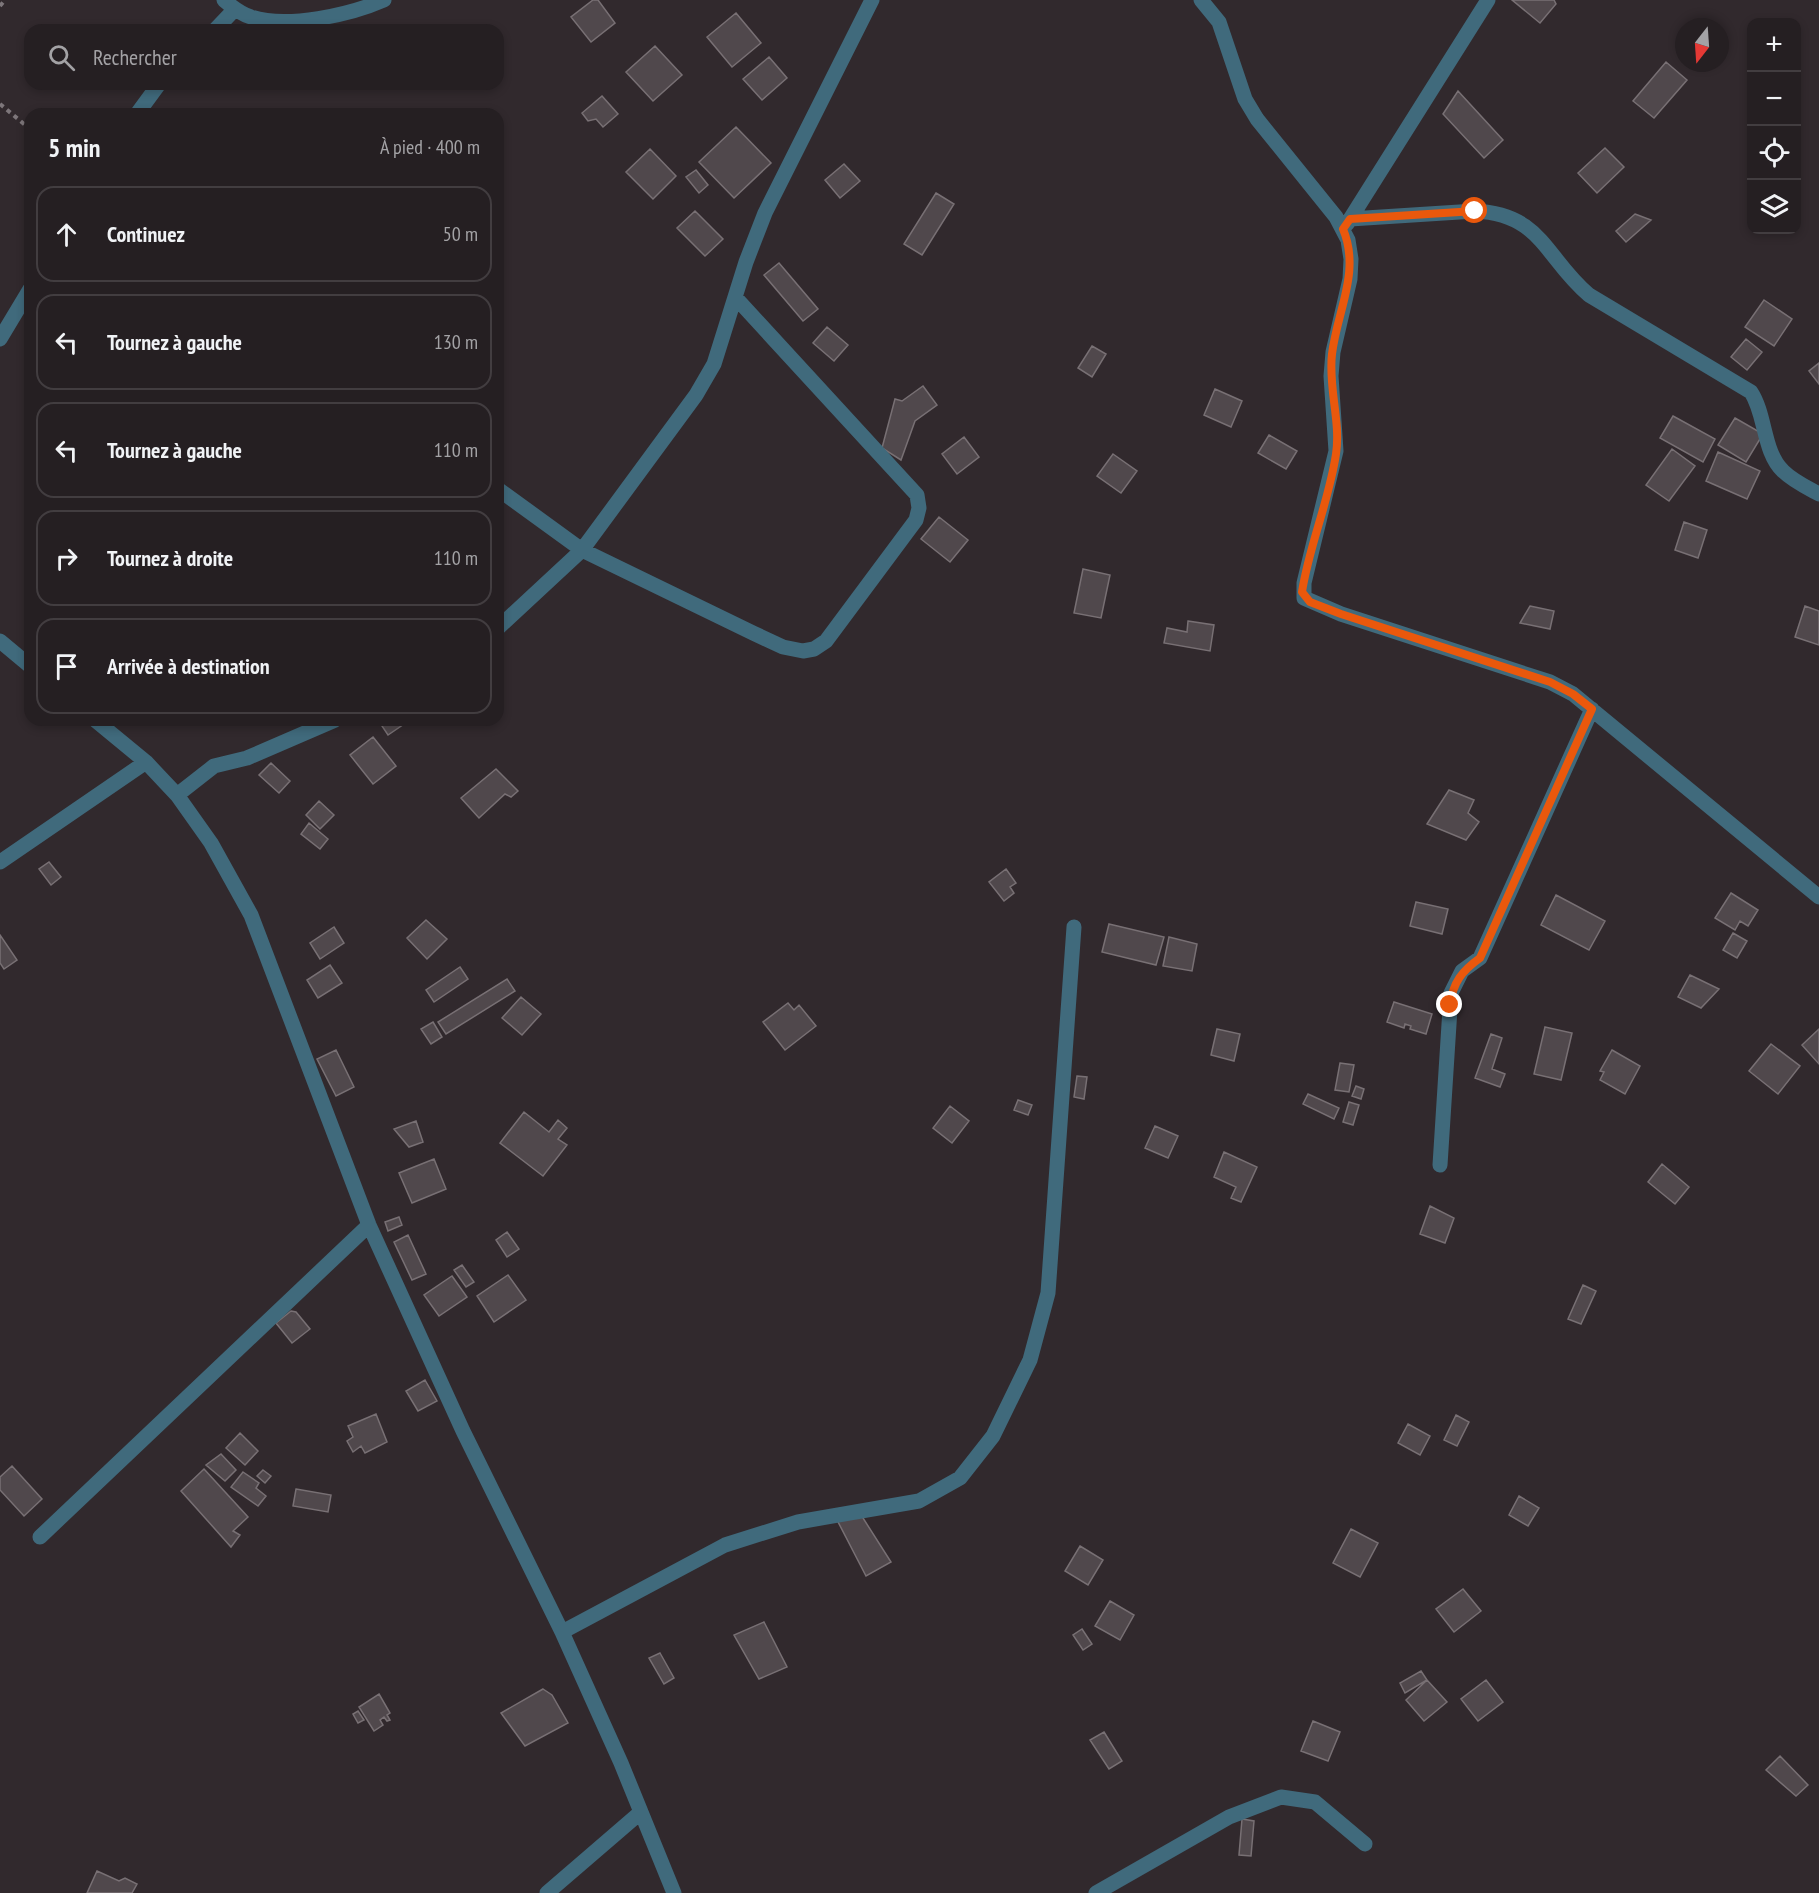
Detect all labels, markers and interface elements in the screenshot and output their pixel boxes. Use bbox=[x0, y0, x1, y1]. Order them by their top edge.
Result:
north arrow bbox=[1675, 18, 1729, 72]
map controls bbox=[1747, 18, 1801, 234]
button: + bbox=[1747, 18, 1801, 72]
search box bbox=[24, 24, 504, 90]
icon: search bbox=[45, 41, 78, 74]
text: Rechercher bbox=[93, 43, 177, 71]
button: − bbox=[1747, 72, 1801, 126]
button: locate bbox=[1747, 126, 1801, 180]
text: 5 min bbox=[48, 131, 101, 164]
text: À pied · 400 m bbox=[380, 134, 480, 160]
button: layers bbox=[1747, 180, 1801, 234]
route start bbox=[1461, 197, 1487, 223]
icon: ahead bbox=[50, 218, 83, 251]
text: Continuez bbox=[107, 220, 185, 248]
text: 50 m bbox=[443, 221, 478, 247]
icon: left bbox=[50, 326, 83, 359]
text: Tournez à gauche bbox=[107, 328, 242, 356]
text: 130 m bbox=[434, 329, 478, 355]
icon: left bbox=[50, 434, 83, 467]
text: Tournez à gauche bbox=[107, 436, 242, 464]
text: 110 m bbox=[434, 437, 478, 463]
icon: right bbox=[50, 542, 83, 575]
text: Tournez à droite bbox=[107, 544, 233, 572]
text: 110 m bbox=[434, 545, 478, 571]
icon: arrive bbox=[50, 650, 83, 683]
text: Arrivée à destination bbox=[107, 652, 270, 680]
route end bbox=[1436, 991, 1462, 1017]

